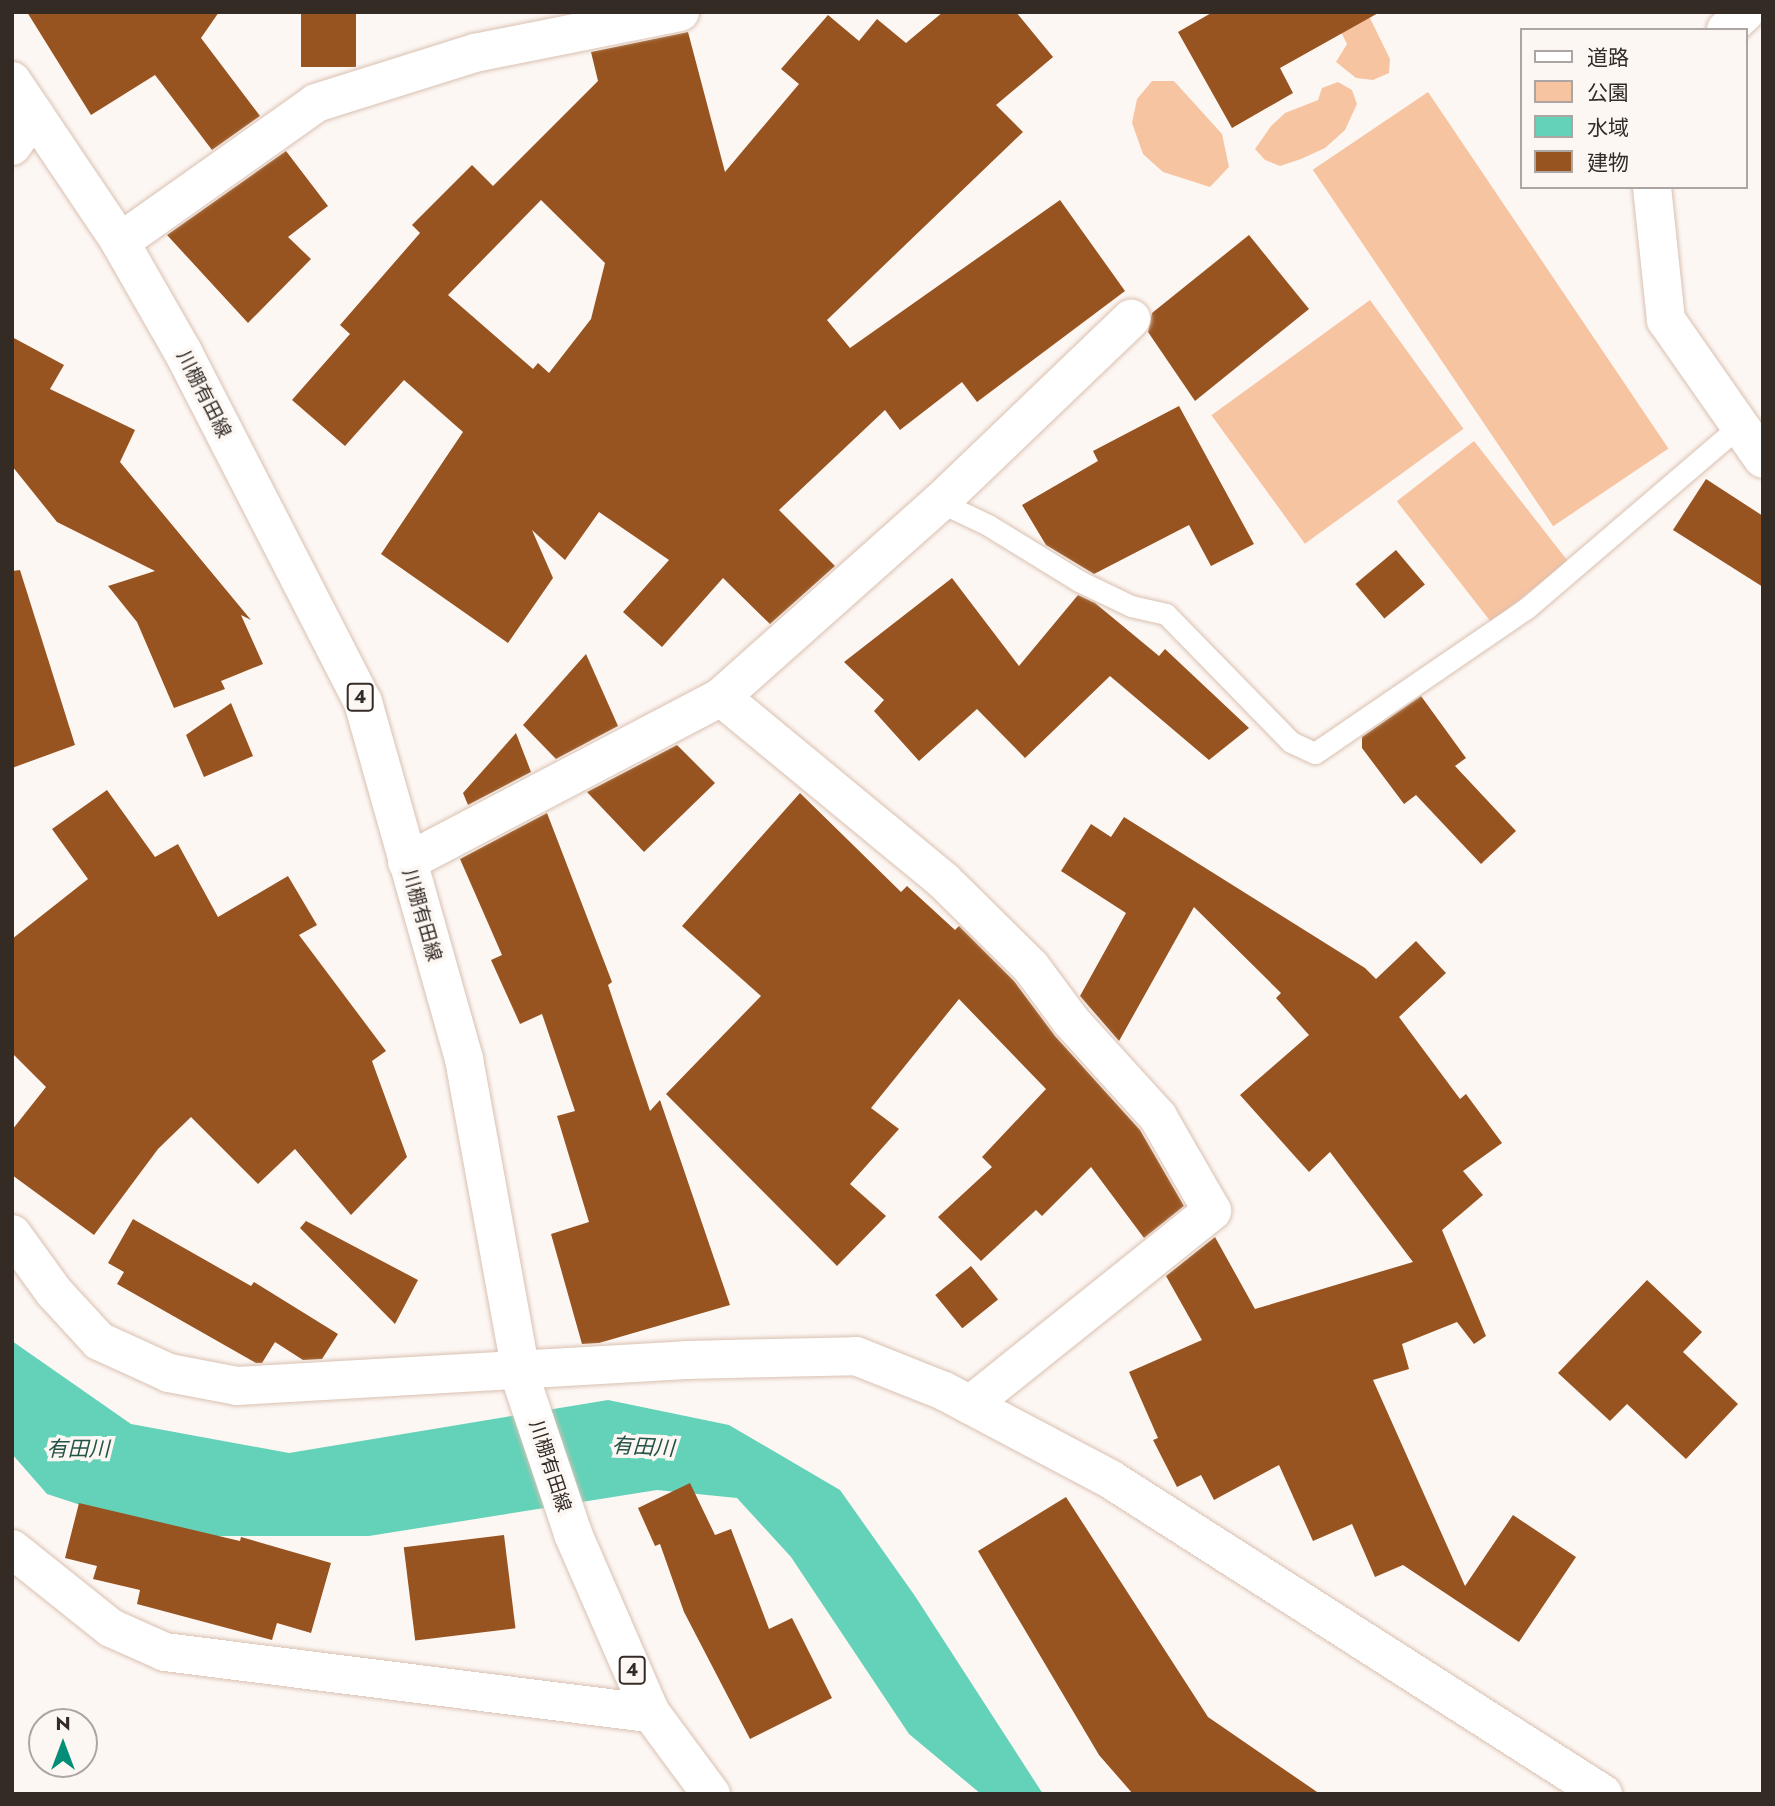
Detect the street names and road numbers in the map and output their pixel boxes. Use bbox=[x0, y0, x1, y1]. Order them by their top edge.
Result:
street label: 川棚有田線 bbox=[172, 347, 236, 441]
road number: 4 bbox=[346, 682, 374, 712]
street label: 川棚有田線 bbox=[398, 866, 446, 964]
street label: 川棚有田線 bbox=[524, 1417, 576, 1515]
road number: 4 bbox=[618, 1656, 646, 1685]

